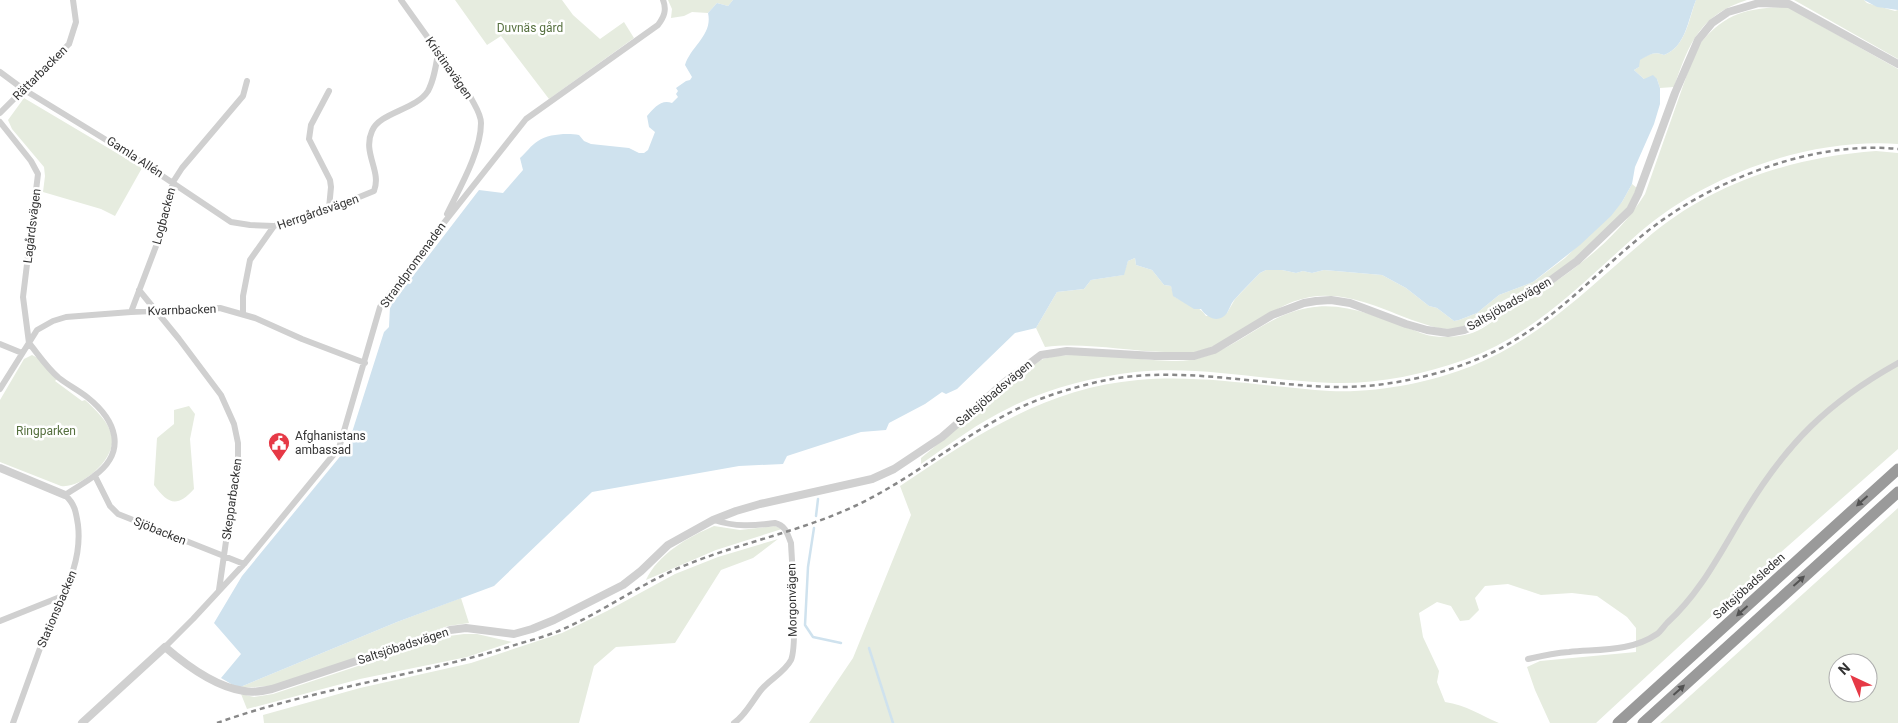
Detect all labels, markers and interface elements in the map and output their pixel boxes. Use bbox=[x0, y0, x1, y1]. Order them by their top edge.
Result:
park label: Duvnäs gård bbox=[497, 21, 563, 35]
street label: Kristinavägen bbox=[422, 34, 476, 102]
street label: Rättarbacken bbox=[10, 43, 70, 103]
street label: Gamla Allén bbox=[104, 134, 166, 180]
street label: Logbacken bbox=[150, 186, 178, 246]
street label: Lagårdsvägen bbox=[20, 188, 44, 264]
street label: Herrgårdsvägen bbox=[275, 192, 361, 232]
street label: Strandpromenaden bbox=[377, 220, 449, 310]
street label: Saltsjöbadsvägen bbox=[1465, 274, 1553, 334]
street label: Kvarnbacken bbox=[147, 302, 217, 318]
street label: Saltsjöbadsvägen bbox=[953, 357, 1035, 429]
park label: Ringparken bbox=[16, 424, 76, 438]
place label: Afghanistans ambassad bbox=[295, 429, 366, 457]
public building icon: Afghanistans ambassad bbox=[267, 431, 291, 462]
street label: Skepparbacken bbox=[219, 457, 245, 541]
one-way arrow bbox=[1856, 495, 1868, 507]
street label: Sjöbacken bbox=[132, 514, 188, 548]
street label: Saltsjöbadsleden bbox=[1710, 550, 1788, 622]
street label: Morgonvägen bbox=[784, 563, 800, 637]
street label: Stationsbacken bbox=[34, 568, 80, 650]
one-way arrow bbox=[1793, 575, 1805, 587]
one-way arrow bbox=[1735, 605, 1748, 616]
street label: Saltsjöbadsvägen bbox=[356, 625, 450, 667]
north arrow bbox=[1828, 653, 1878, 703]
text: N bbox=[1835, 659, 1853, 678]
one-way arrow bbox=[1672, 684, 1684, 696]

